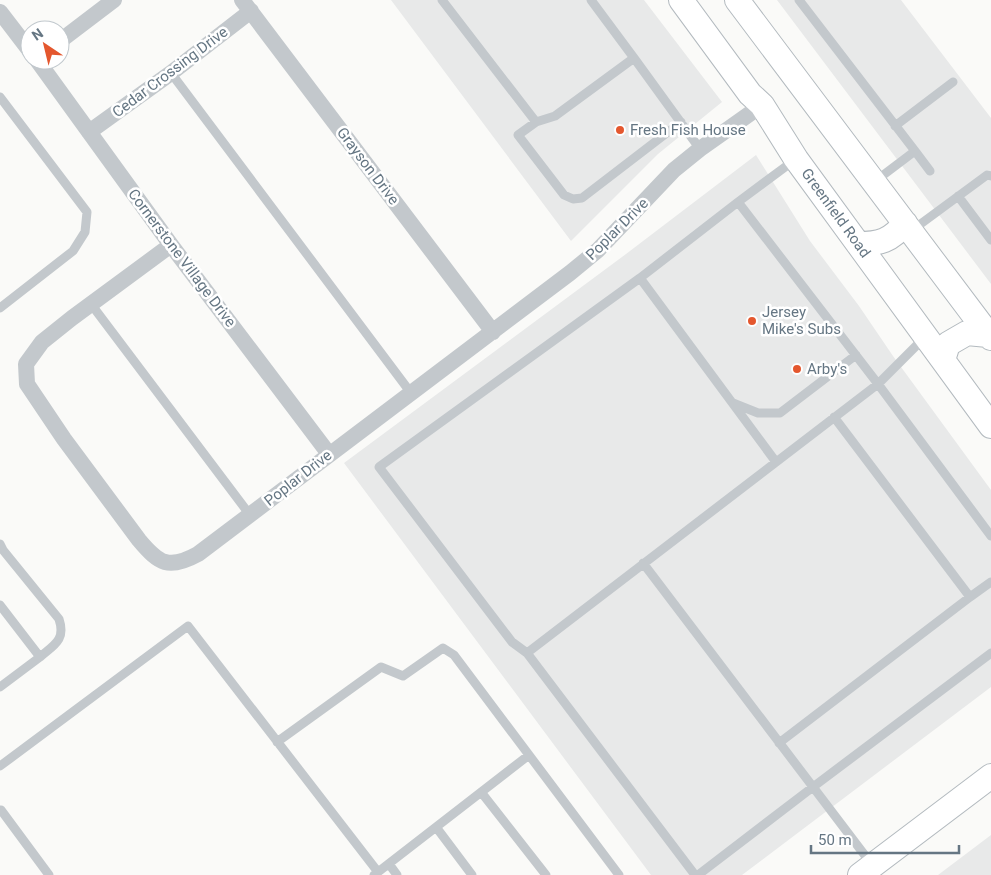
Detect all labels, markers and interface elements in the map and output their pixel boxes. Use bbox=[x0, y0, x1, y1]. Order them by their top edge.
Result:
north arrow bbox=[20, 20, 70, 70]
street label: Cedar Crossing Drive bbox=[109, 23, 231, 121]
text: N bbox=[29, 25, 46, 44]
place label: Fresh Fish House bbox=[630, 121, 746, 139]
street label: Grayson Drive bbox=[333, 124, 403, 208]
marker: Fresh Fish House bbox=[614, 124, 626, 136]
street label: Greenfield Road bbox=[798, 165, 874, 261]
street label: Cornerstone Village Drive bbox=[124, 185, 240, 331]
street label: Poplar Drive bbox=[582, 194, 652, 264]
place label: Jersey Mike's Subs bbox=[762, 303, 841, 338]
marker: Jersey Mike's Subs bbox=[746, 315, 758, 327]
place label: Arby's bbox=[807, 360, 847, 378]
marker: Arby's bbox=[791, 363, 803, 375]
street label: Poplar Drive bbox=[261, 446, 335, 510]
scale bar bbox=[811, 822, 958, 854]
text: 50 m bbox=[818, 831, 852, 849]

